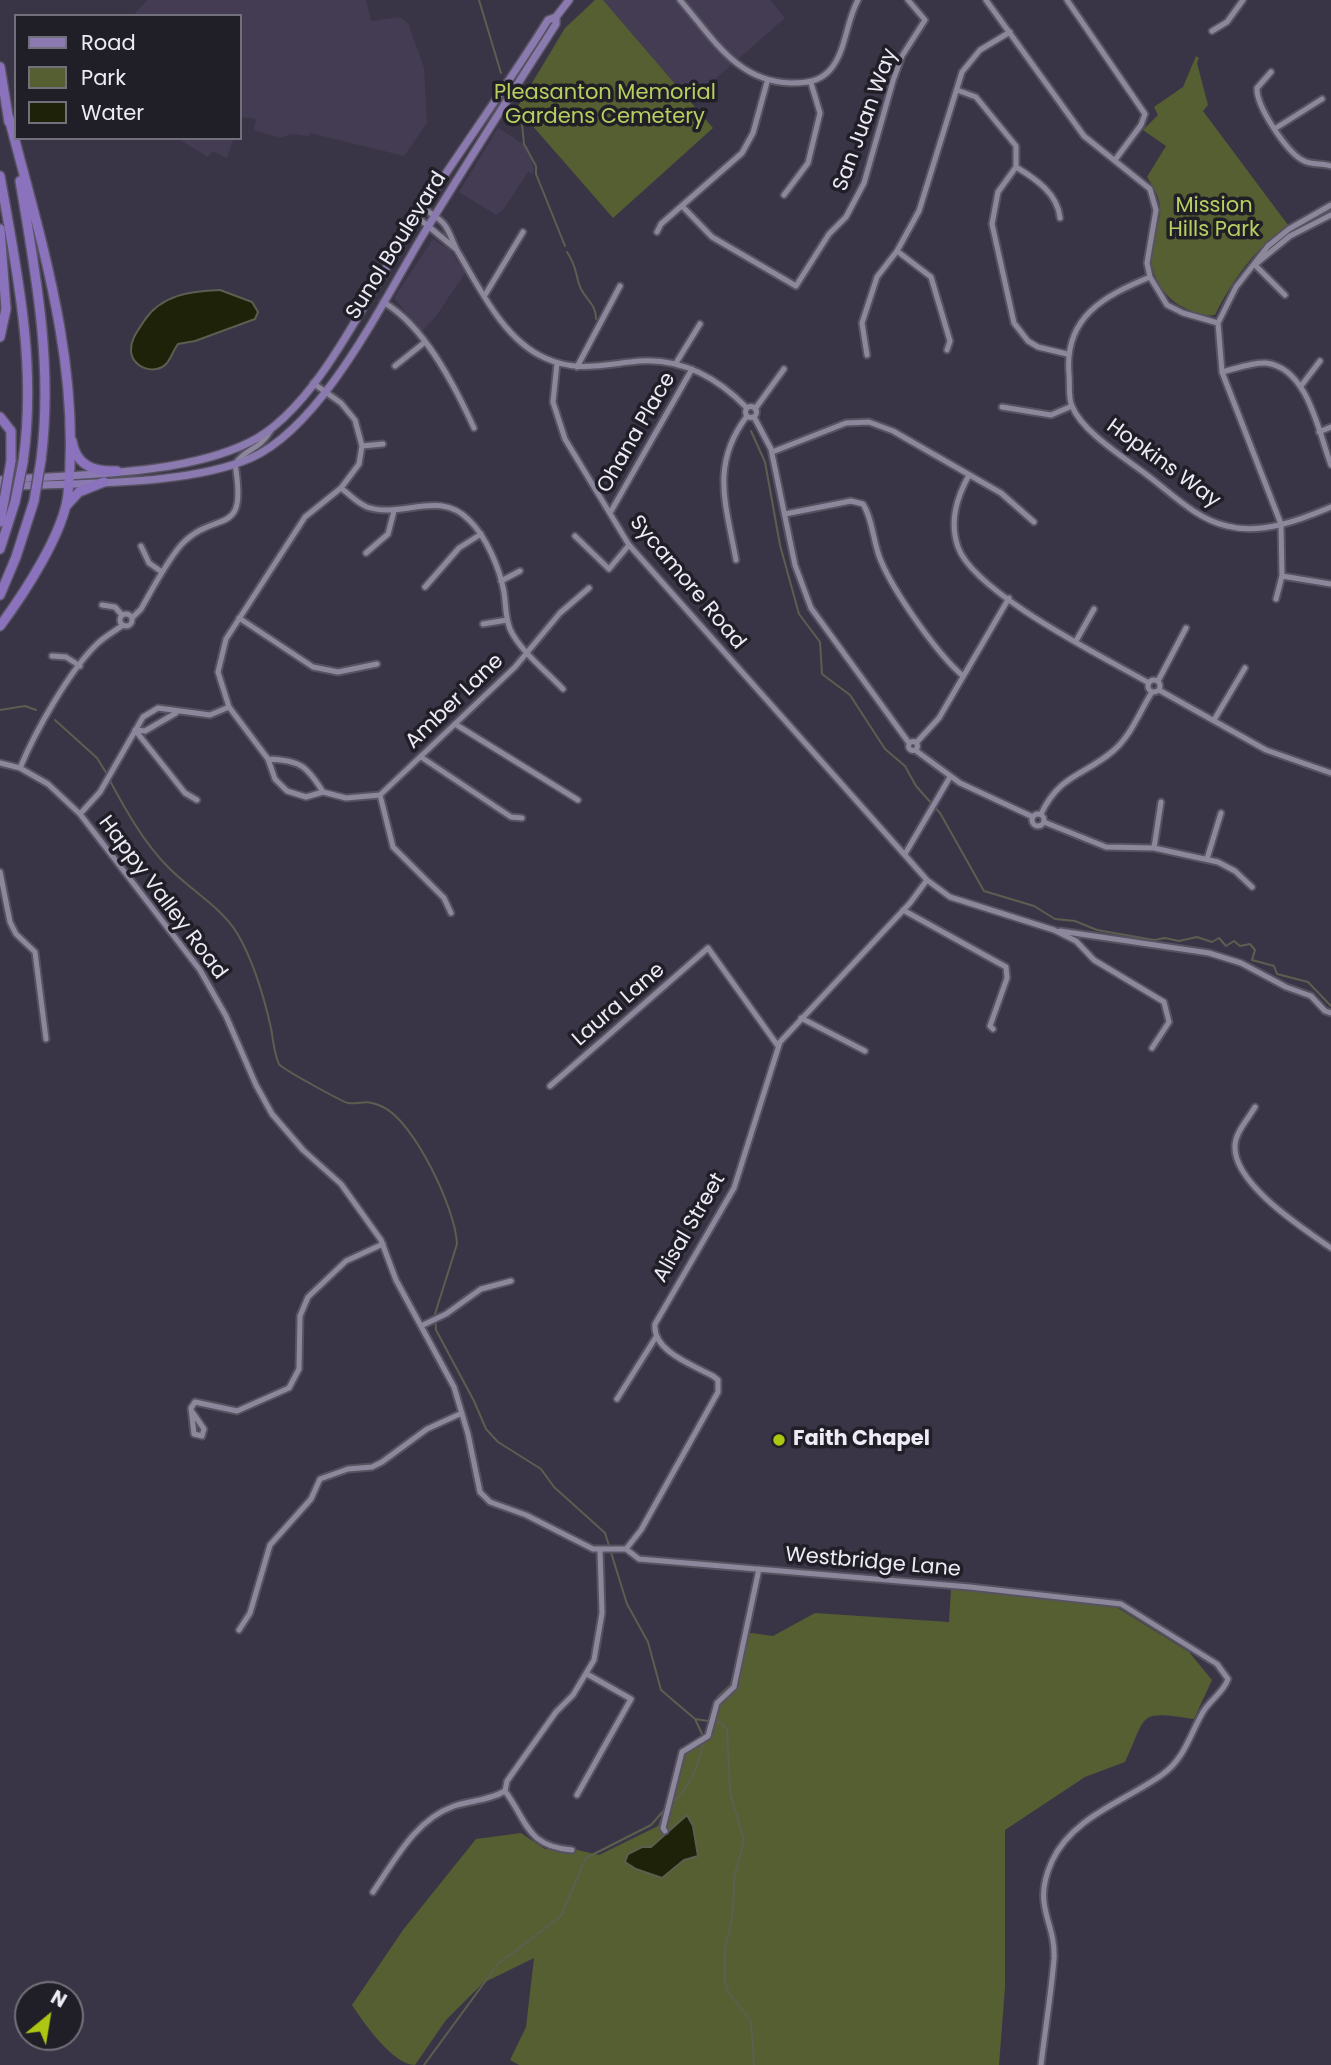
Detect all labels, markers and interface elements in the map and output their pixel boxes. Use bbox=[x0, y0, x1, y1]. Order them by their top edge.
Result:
legend bbox=[14, 14, 242, 140]
text: Road bbox=[81, 28, 136, 57]
street label: San Juan Way bbox=[829, 45, 903, 195]
text: Park bbox=[81, 63, 126, 92]
park label: Pleasanton Memorial Gardens Cemetery bbox=[494, 81, 716, 131]
text: Water bbox=[81, 98, 144, 127]
street label: Sunol Boulevard bbox=[341, 168, 453, 324]
park label: Mission Hills Park bbox=[1168, 194, 1260, 244]
street label: Ohana Place bbox=[592, 368, 682, 498]
street label: Hopkins Way bbox=[1101, 414, 1225, 514]
street label: Sycamore Road bbox=[624, 511, 750, 655]
street label: Amber Lane bbox=[401, 649, 509, 755]
street label: Happy Valley Road bbox=[92, 811, 232, 985]
street label: Laura Lane bbox=[568, 958, 670, 1052]
street label: Alisal Street bbox=[649, 1169, 731, 1287]
place label: Faith Chapel bbox=[793, 1427, 930, 1453]
marker: Faith Chapel bbox=[771, 1432, 787, 1448]
street label: Westbridge Lane bbox=[784, 1543, 962, 1583]
north arrow bbox=[14, 1981, 84, 2051]
text: N bbox=[46, 1984, 72, 2014]

